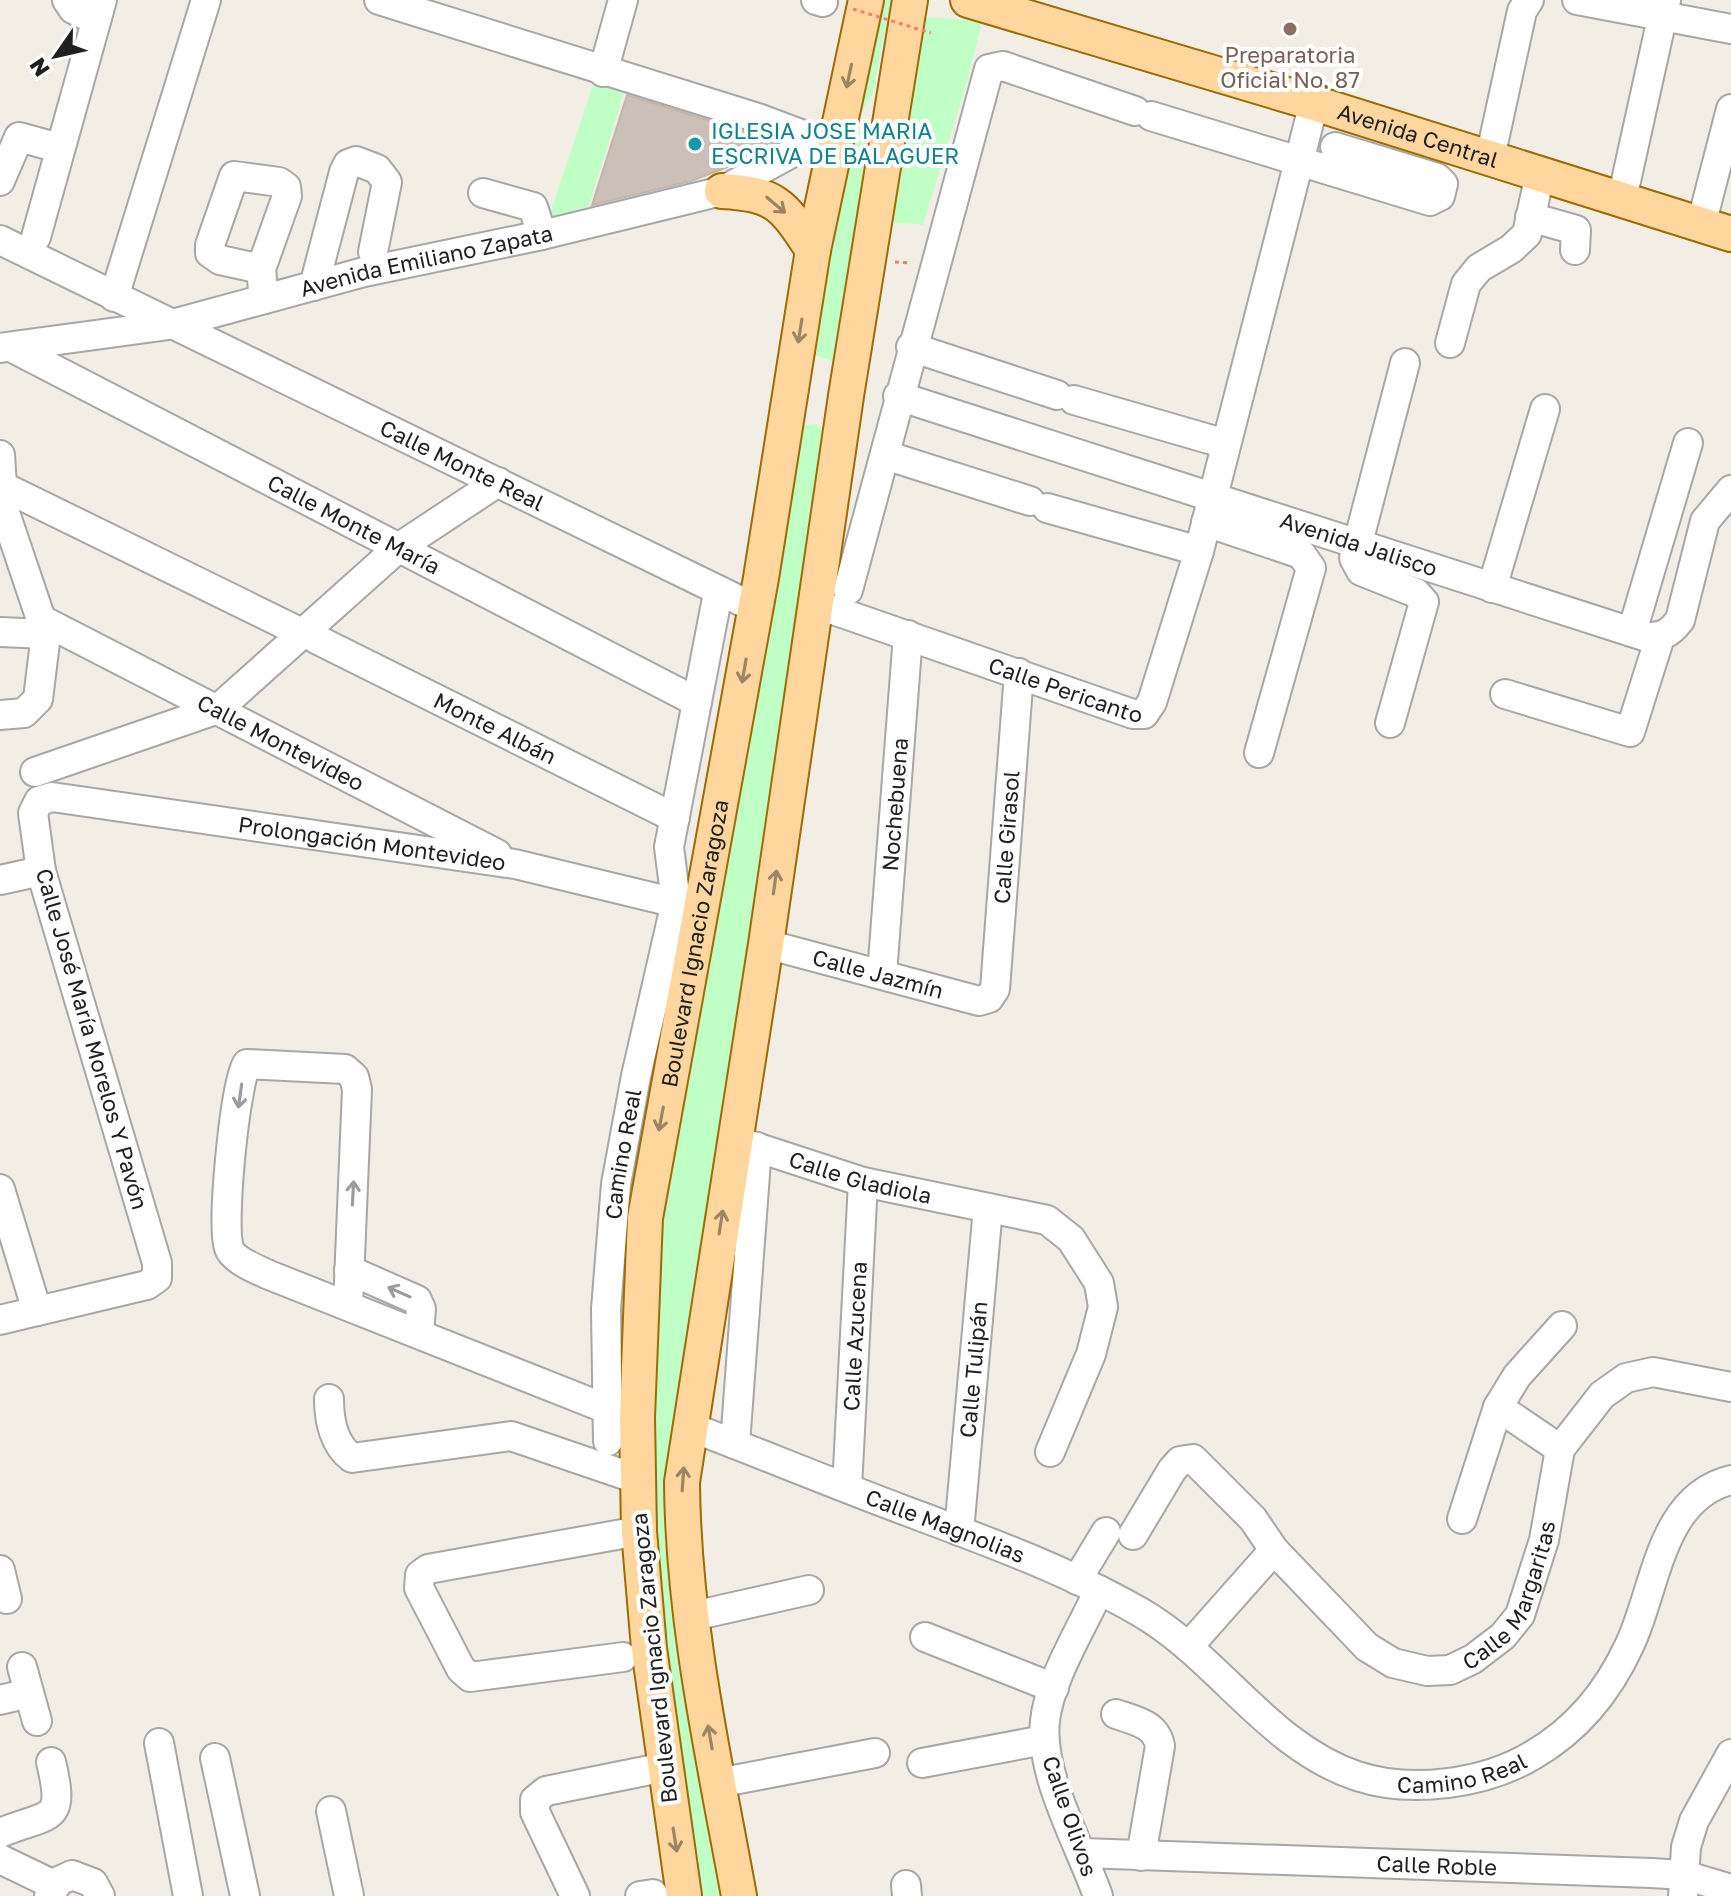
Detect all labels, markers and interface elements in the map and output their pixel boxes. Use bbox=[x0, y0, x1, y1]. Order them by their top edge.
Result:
north arrow bbox=[16, 16, 96, 96]
marker: Preparatoria Oficial No. 87 bbox=[1281, 20, 1299, 38]
place label: Preparatoria Oficial No. 87 bbox=[1220, 41, 1360, 93]
text: N bbox=[23, 53, 55, 82]
one-way arrow bbox=[841, 63, 856, 89]
street label: Avenida Central bbox=[1335, 97, 1502, 173]
place label: IGLESIA JOSE MARIA ESCRIVA DE BALAGUER bbox=[711, 117, 959, 169]
marker: IGLESIA JOSE MARIA ESCRIVA DE BALAGUER bbox=[686, 135, 704, 153]
one-way arrow bbox=[765, 196, 785, 214]
street label: Avenida Emiliano Zapata bbox=[297, 219, 555, 302]
one-way arrow bbox=[792, 318, 807, 344]
street label: Calle Monte Real bbox=[376, 413, 549, 516]
street label: Calle Monte María bbox=[263, 468, 445, 580]
street label: Avenida Jalisco bbox=[1277, 506, 1441, 582]
street label: Calle Pericanto bbox=[985, 651, 1142, 727]
one-way arrow bbox=[736, 658, 751, 683]
street label: Monte Albán bbox=[429, 686, 561, 770]
street label: Calle Montevideo bbox=[193, 688, 369, 796]
street label: Nochebuena bbox=[876, 737, 913, 872]
street label: Calle Girasol bbox=[988, 769, 1025, 905]
street label: Boulevard Ignacio Zaragoza bbox=[655, 797, 734, 1089]
street label: Prolongación Montevideo bbox=[237, 810, 508, 876]
street label: Calle José María Morelos Y Pavón bbox=[31, 865, 154, 1212]
one-way arrow bbox=[768, 870, 783, 895]
street label: Calle Jazmín bbox=[810, 943, 947, 1004]
one-way arrow bbox=[232, 1083, 247, 1108]
street label: Camino Real bbox=[599, 1086, 646, 1220]
one-way arrow bbox=[653, 1106, 668, 1131]
street label: Calle Gladiola bbox=[786, 1145, 934, 1209]
one-way arrow bbox=[345, 1180, 360, 1207]
one-way arrow bbox=[714, 1209, 729, 1235]
street label: Calle Azucena bbox=[837, 1261, 872, 1412]
one-way arrow bbox=[387, 1284, 411, 1299]
street label: Calle Tulipán bbox=[953, 1300, 993, 1439]
one-way arrow bbox=[676, 1466, 691, 1493]
street label: Calle Magnolias bbox=[862, 1483, 1029, 1568]
street label: Boulevard Ignacio Zaragoza bbox=[625, 1512, 682, 1804]
street label: Calle Margaritas bbox=[1458, 1519, 1560, 1675]
one-way arrow bbox=[702, 1724, 717, 1750]
street label: Camino Real bbox=[1396, 1747, 1531, 1798]
street label: Calle Olivos bbox=[1037, 1752, 1104, 1880]
one-way arrow bbox=[668, 1827, 683, 1852]
street label: Calle Roble bbox=[1376, 1849, 1498, 1881]

